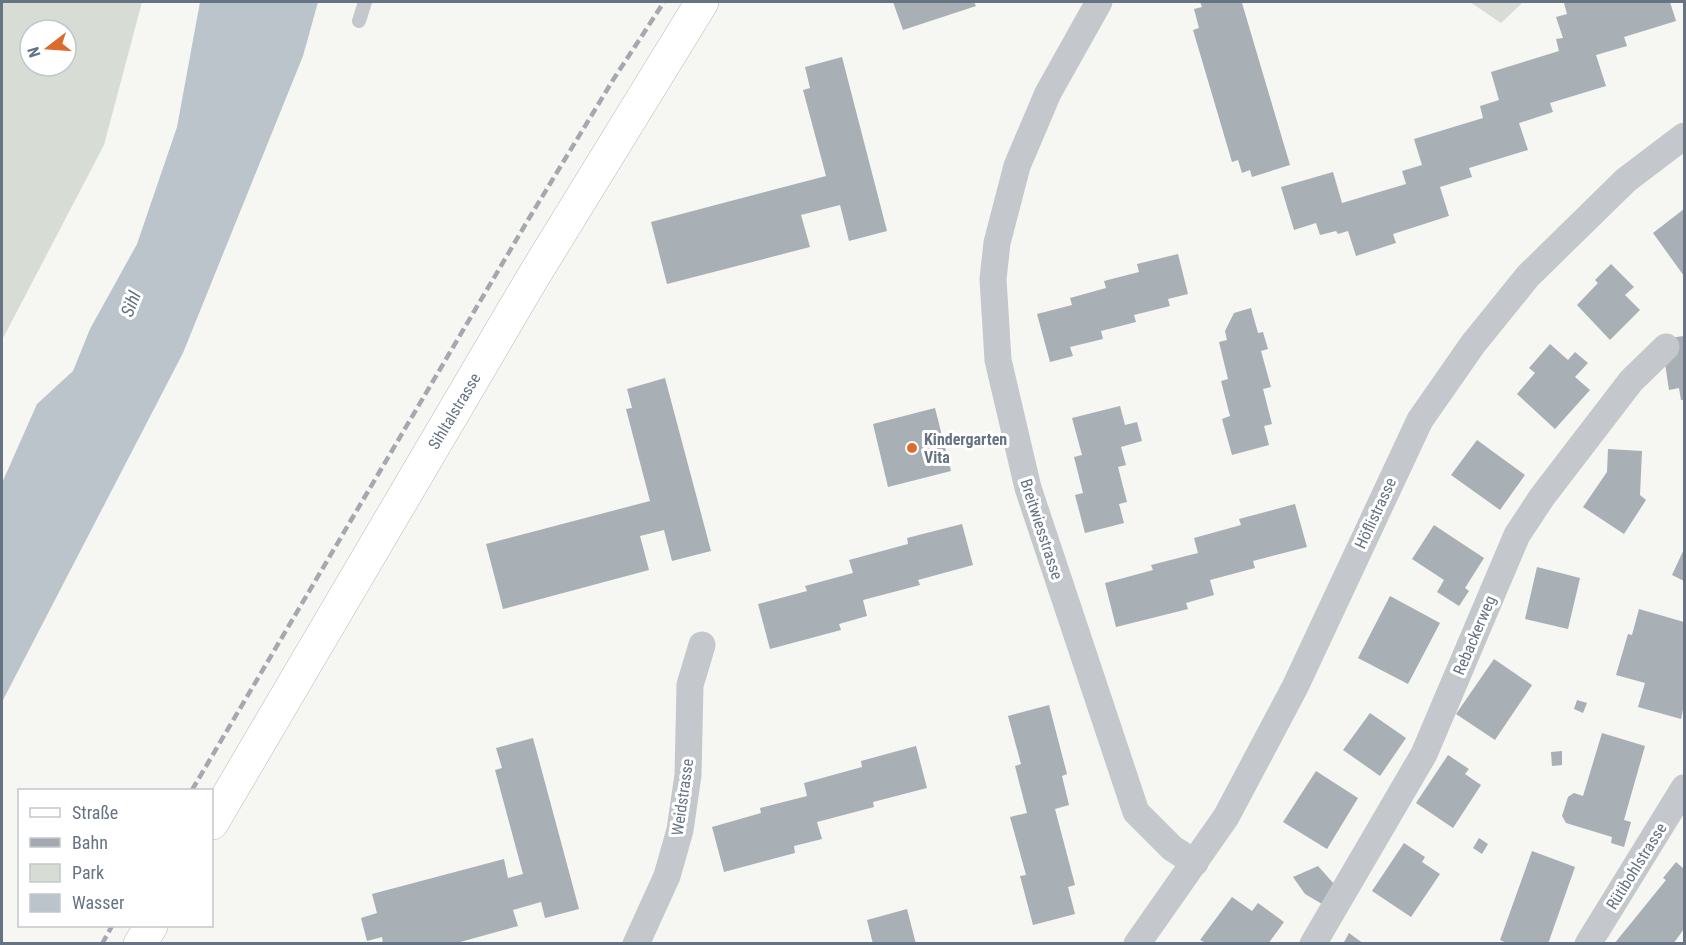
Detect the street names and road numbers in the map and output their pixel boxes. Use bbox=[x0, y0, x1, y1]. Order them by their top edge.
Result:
street label: Sihltalstrasse bbox=[424, 370, 485, 453]
street label: Höflistrasse bbox=[1351, 475, 1400, 552]
street label: Breitwiesstrasse bbox=[1016, 476, 1067, 582]
street label: Rebackerweg bbox=[1449, 593, 1500, 678]
street label: Weidstrasse bbox=[668, 757, 697, 837]
street label: Rütibohlstrasse bbox=[1602, 820, 1671, 913]

